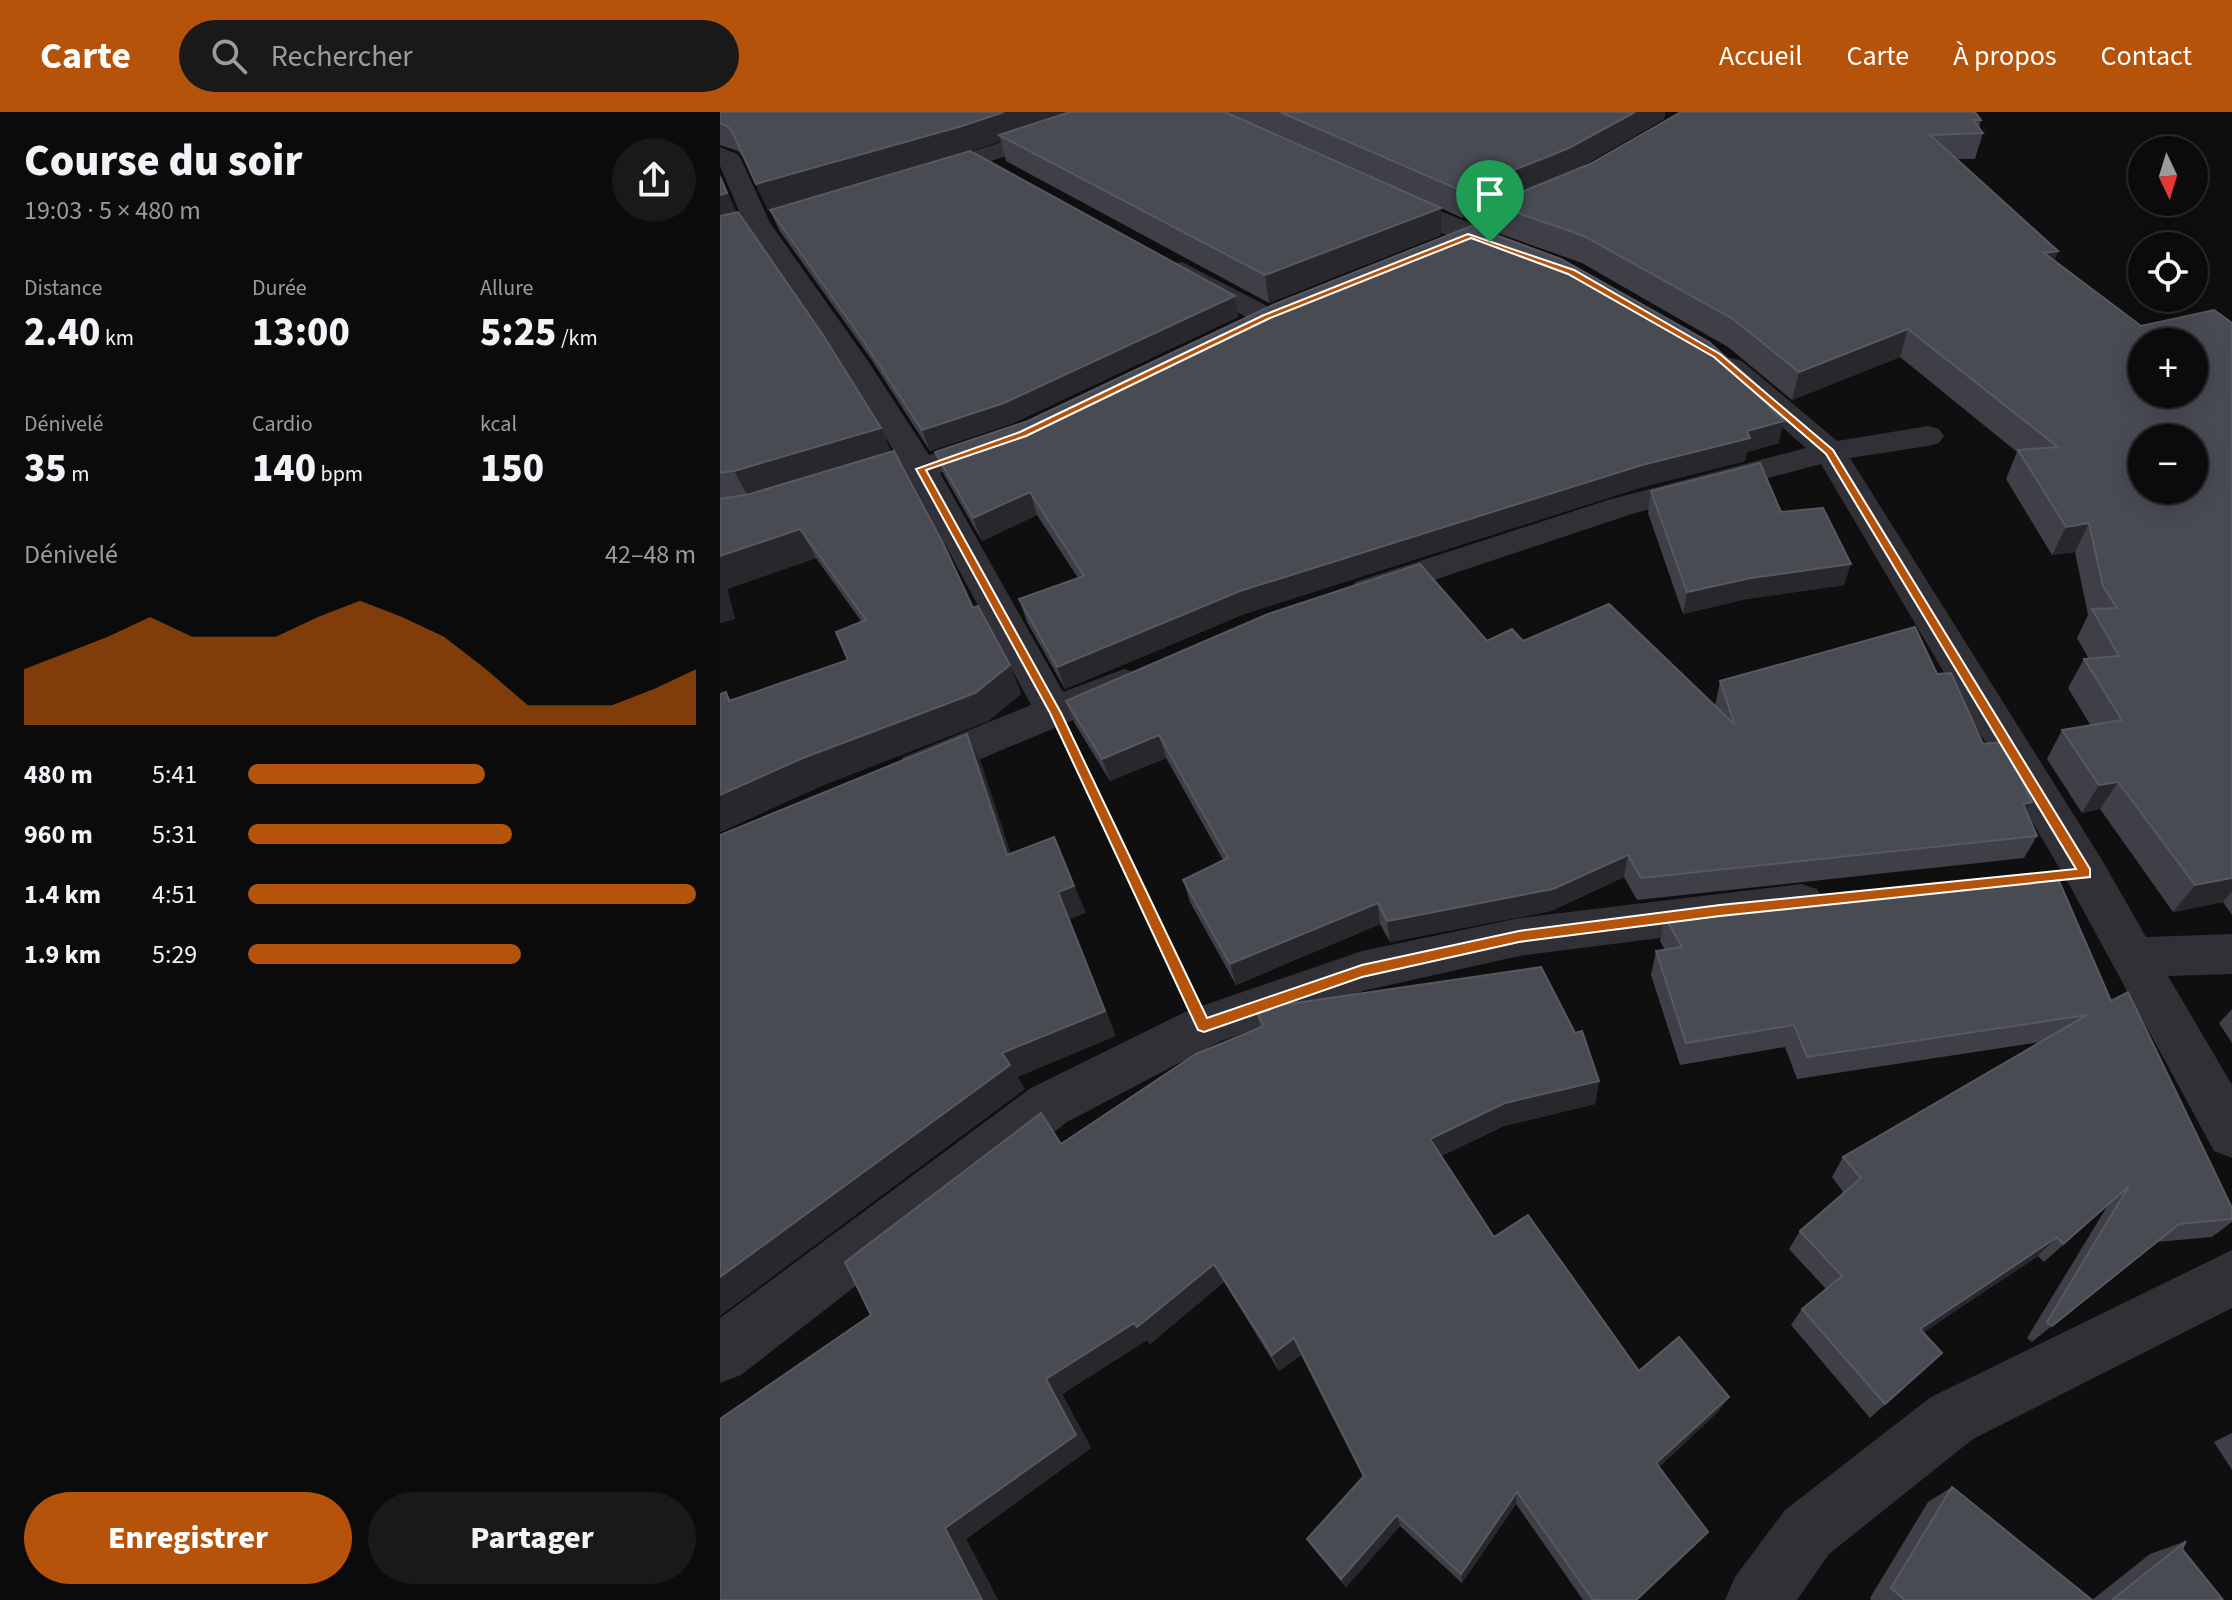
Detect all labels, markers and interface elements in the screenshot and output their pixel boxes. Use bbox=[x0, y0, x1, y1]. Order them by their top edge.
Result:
search box bbox=[179, 20, 739, 92]
text: Carte bbox=[40, 29, 131, 83]
icon: search bbox=[207, 34, 251, 78]
text: Rechercher bbox=[271, 35, 413, 78]
text: Accueil bbox=[1719, 36, 1802, 76]
text: Carte bbox=[1846, 36, 1909, 76]
text: À propos bbox=[1953, 36, 2057, 76]
text: Contact bbox=[2101, 36, 2192, 76]
text: Course du soir bbox=[24, 130, 302, 193]
north arrow bbox=[2128, 136, 2208, 216]
map controls bbox=[2128, 136, 2208, 504]
button: share bbox=[612, 138, 696, 222]
pin bbox=[1456, 160, 1524, 242]
icon: arrive bbox=[1468, 172, 1512, 216]
text: 19:03 · 5 × 480 m bbox=[24, 192, 201, 229]
button: locate bbox=[2128, 232, 2208, 312]
text: Distance bbox=[24, 272, 102, 304]
text: Durée bbox=[252, 272, 307, 304]
text: Allure bbox=[480, 272, 533, 304]
text: 2.40 bbox=[24, 304, 100, 361]
text: 13:00 bbox=[252, 304, 350, 361]
text: 5:25 bbox=[480, 304, 556, 361]
text: km bbox=[100, 322, 134, 354]
text: /km bbox=[556, 322, 598, 354]
button: + bbox=[2128, 328, 2208, 408]
text: Dénivelé bbox=[24, 408, 104, 440]
text: Cardio bbox=[252, 408, 313, 440]
text: kcal bbox=[480, 408, 517, 440]
button: − bbox=[2128, 424, 2208, 504]
text: 35 bbox=[24, 440, 67, 497]
text: 140 bbox=[252, 440, 316, 497]
text: 150 bbox=[480, 440, 544, 497]
text: m bbox=[67, 458, 89, 490]
text: bpm bbox=[316, 458, 363, 490]
text: Dénivelé bbox=[24, 536, 118, 573]
text: 42–48 m bbox=[605, 536, 696, 573]
text: 480 m bbox=[24, 756, 93, 793]
text: 5:41 bbox=[152, 756, 197, 793]
text: 960 m bbox=[24, 816, 93, 853]
text: 5:31 bbox=[152, 816, 197, 853]
text: 1.4 km bbox=[24, 876, 101, 913]
text: 4:51 bbox=[152, 876, 197, 913]
text: 1.9 km bbox=[24, 936, 101, 973]
text: 5:29 bbox=[152, 936, 197, 973]
button: Enregistrer bbox=[24, 1492, 352, 1584]
button: Partager bbox=[368, 1492, 696, 1584]

